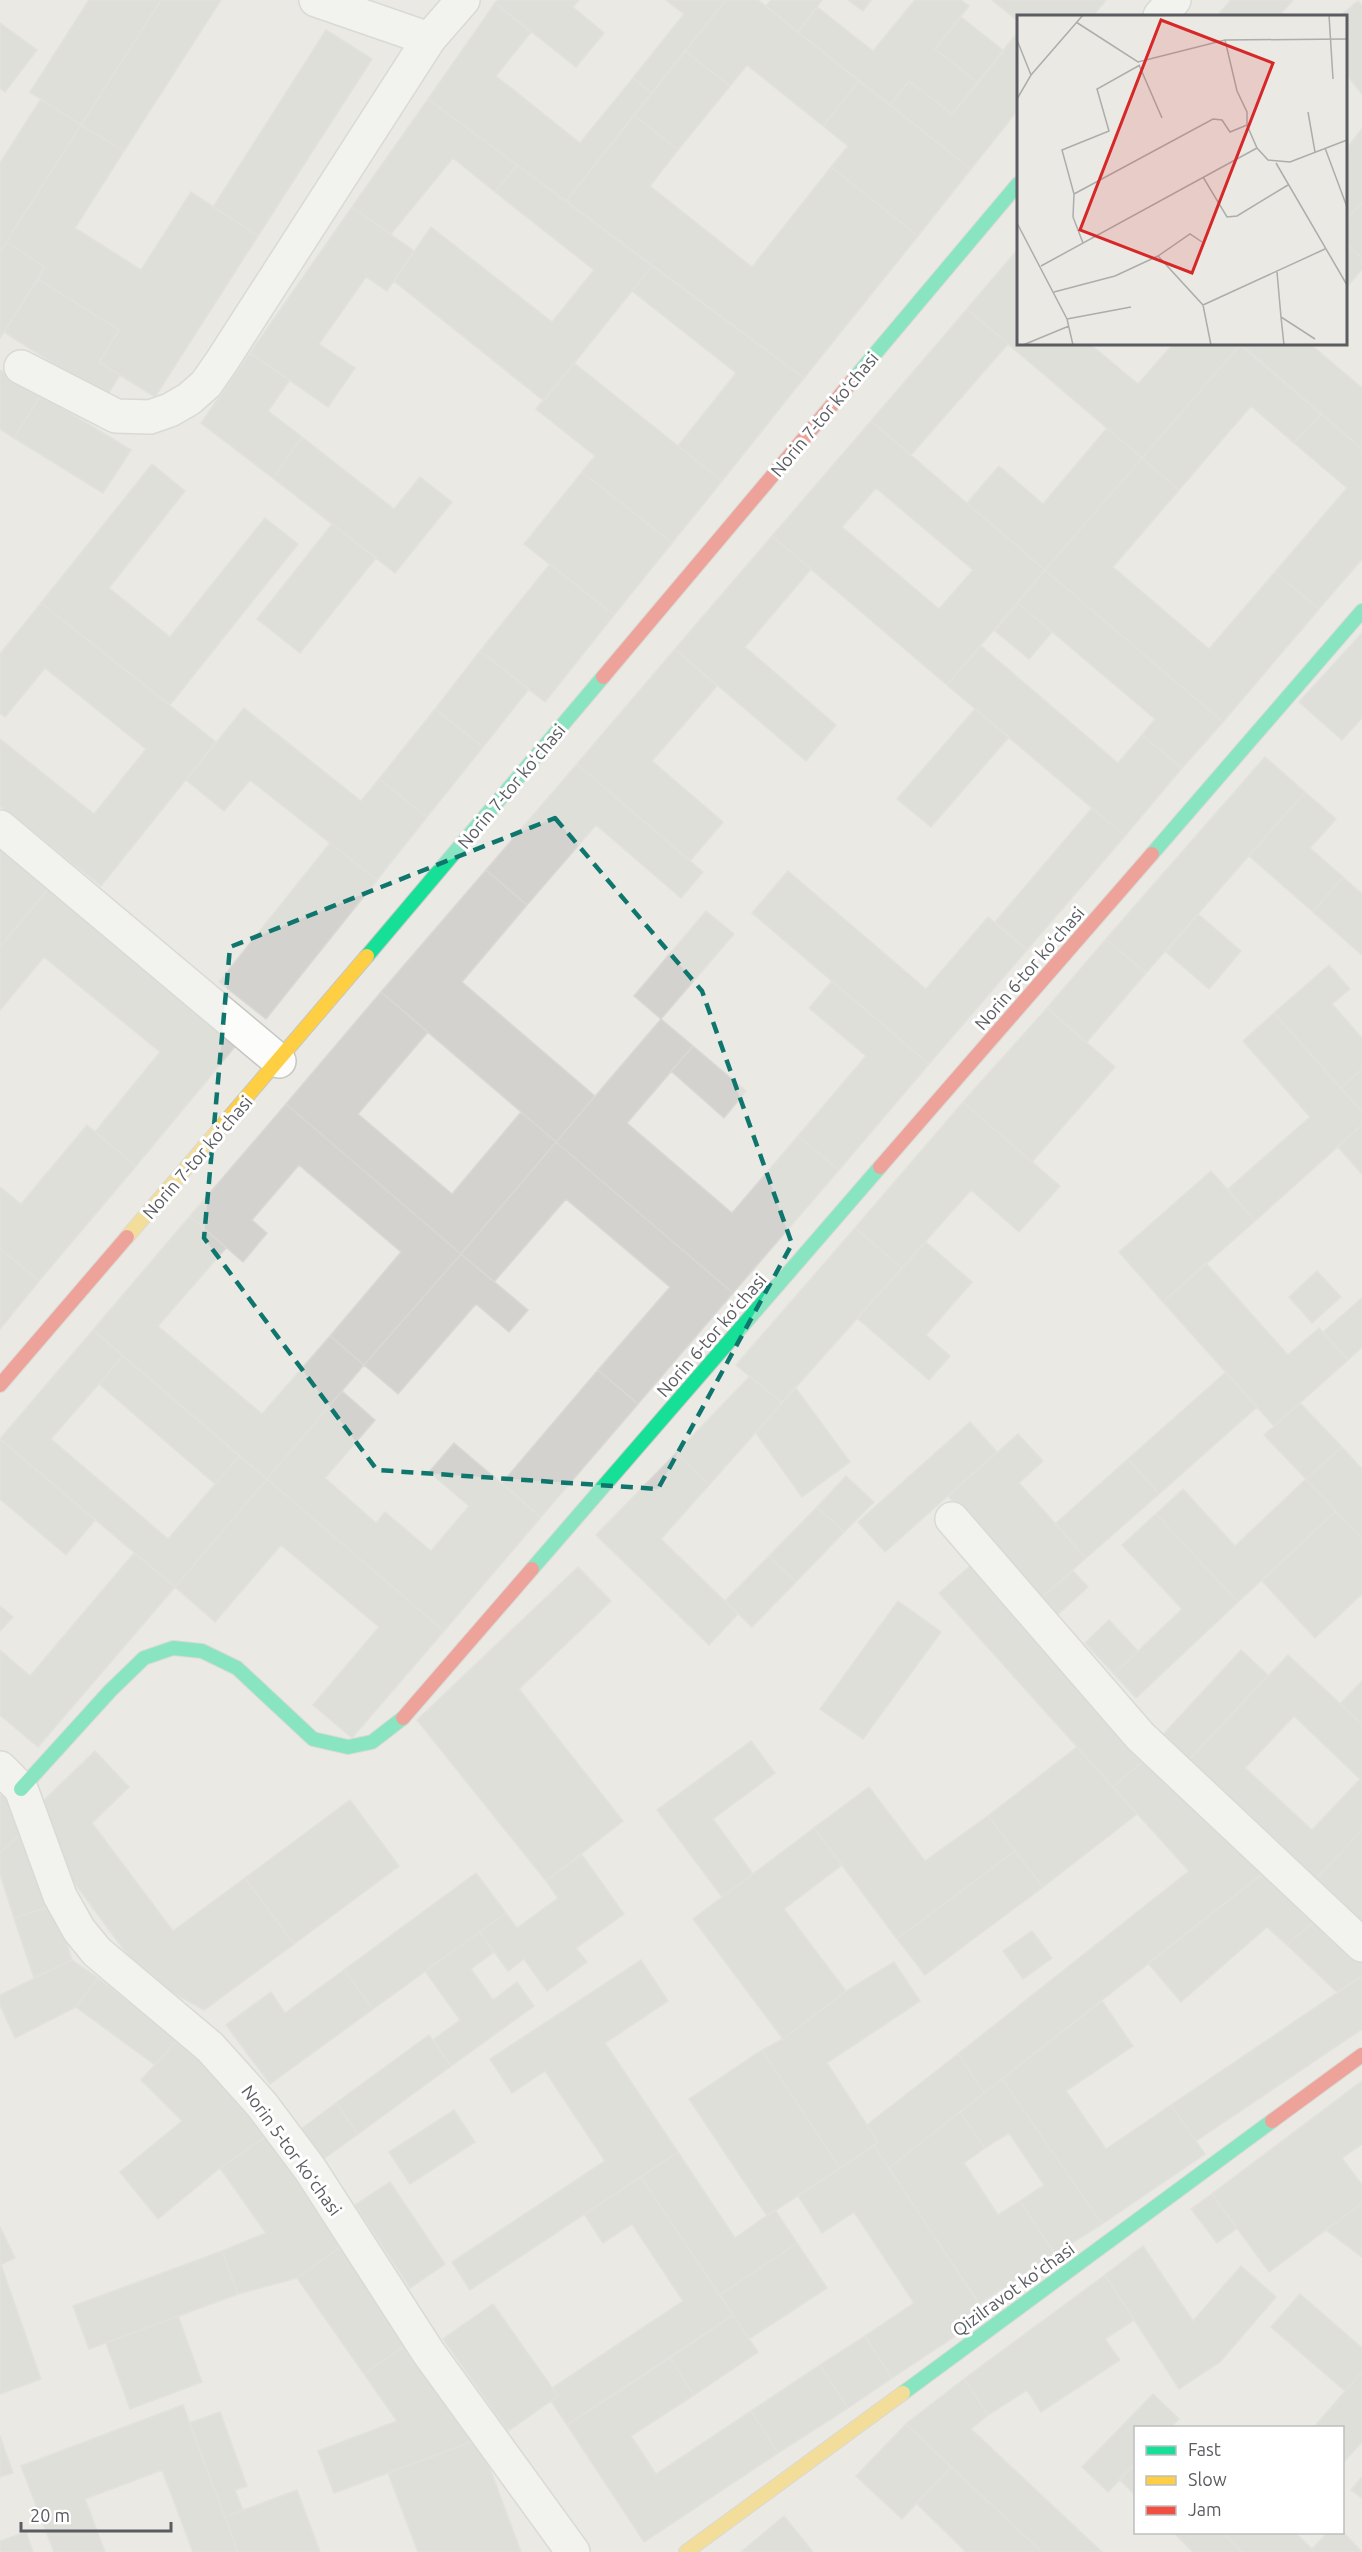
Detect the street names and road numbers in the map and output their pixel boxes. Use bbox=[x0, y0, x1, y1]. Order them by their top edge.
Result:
street label: Norin 7-tor koʻchasi bbox=[766, 348, 882, 480]
street label: Norin 7-tor koʻchasi bbox=[453, 720, 569, 852]
street label: Norin 6-tor koʻchasi bbox=[970, 902, 1088, 1034]
street label: Norin 7-tor koʻchasi bbox=[138, 1091, 256, 1223]
street label: Norin 6-tor koʻchasi bbox=[652, 1269, 770, 1401]
street label: Norin 5-tor koʻchasi bbox=[238, 2081, 346, 2219]
street label: Qizilravot koʻchasi bbox=[948, 2238, 1078, 2341]

